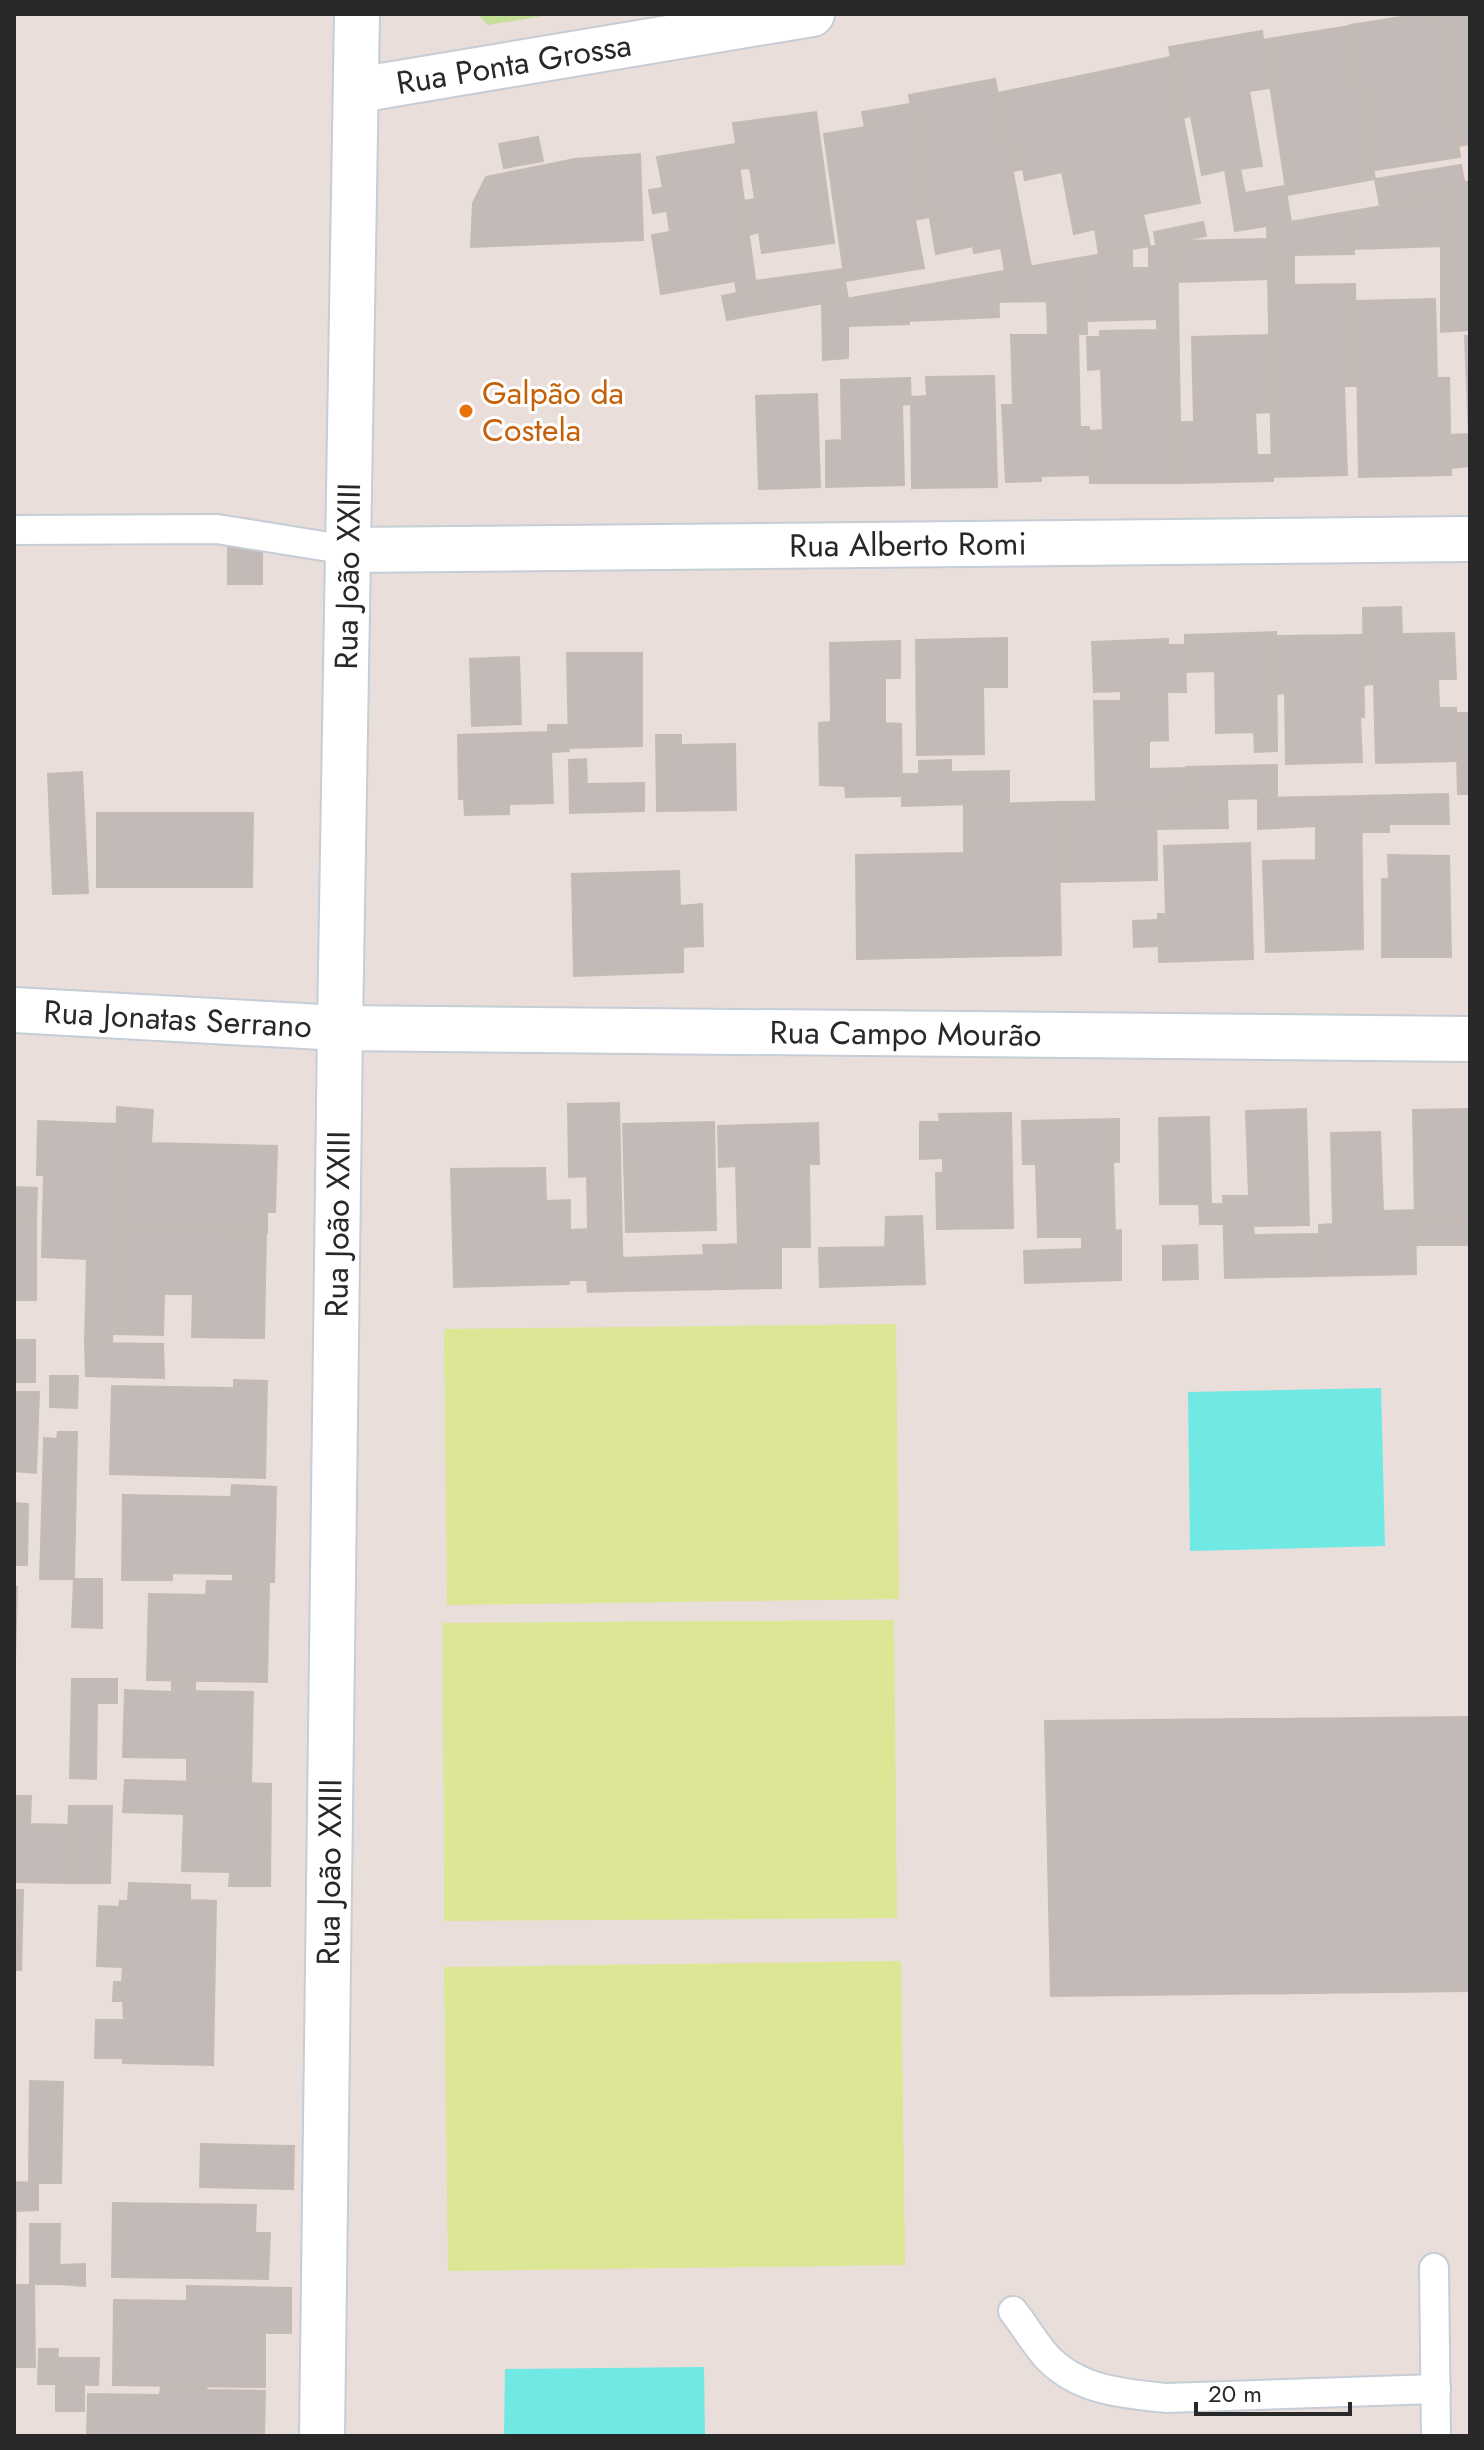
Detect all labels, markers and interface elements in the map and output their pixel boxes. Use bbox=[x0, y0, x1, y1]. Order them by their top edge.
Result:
street label: Rua Ponta Grossa bbox=[393, 22, 635, 106]
place label: Galpão da Costela bbox=[482, 370, 624, 453]
marker: Galpão da Costela bbox=[457, 402, 475, 420]
street label: Rua João XXIII bbox=[323, 483, 372, 670]
street label: Rua Alberto Romi bbox=[789, 520, 1027, 569]
street label: Rua Jonatas Serrano bbox=[42, 989, 313, 1049]
street label: Rua Campo Mourão bbox=[769, 1009, 1041, 1058]
street label: Rua João XXIII bbox=[313, 1131, 362, 1318]
street label: Rua João XXIII bbox=[305, 1778, 353, 1966]
scale bar bbox=[1196, 2366, 1350, 2416]
text: 20 m bbox=[1208, 2376, 1262, 2411]

